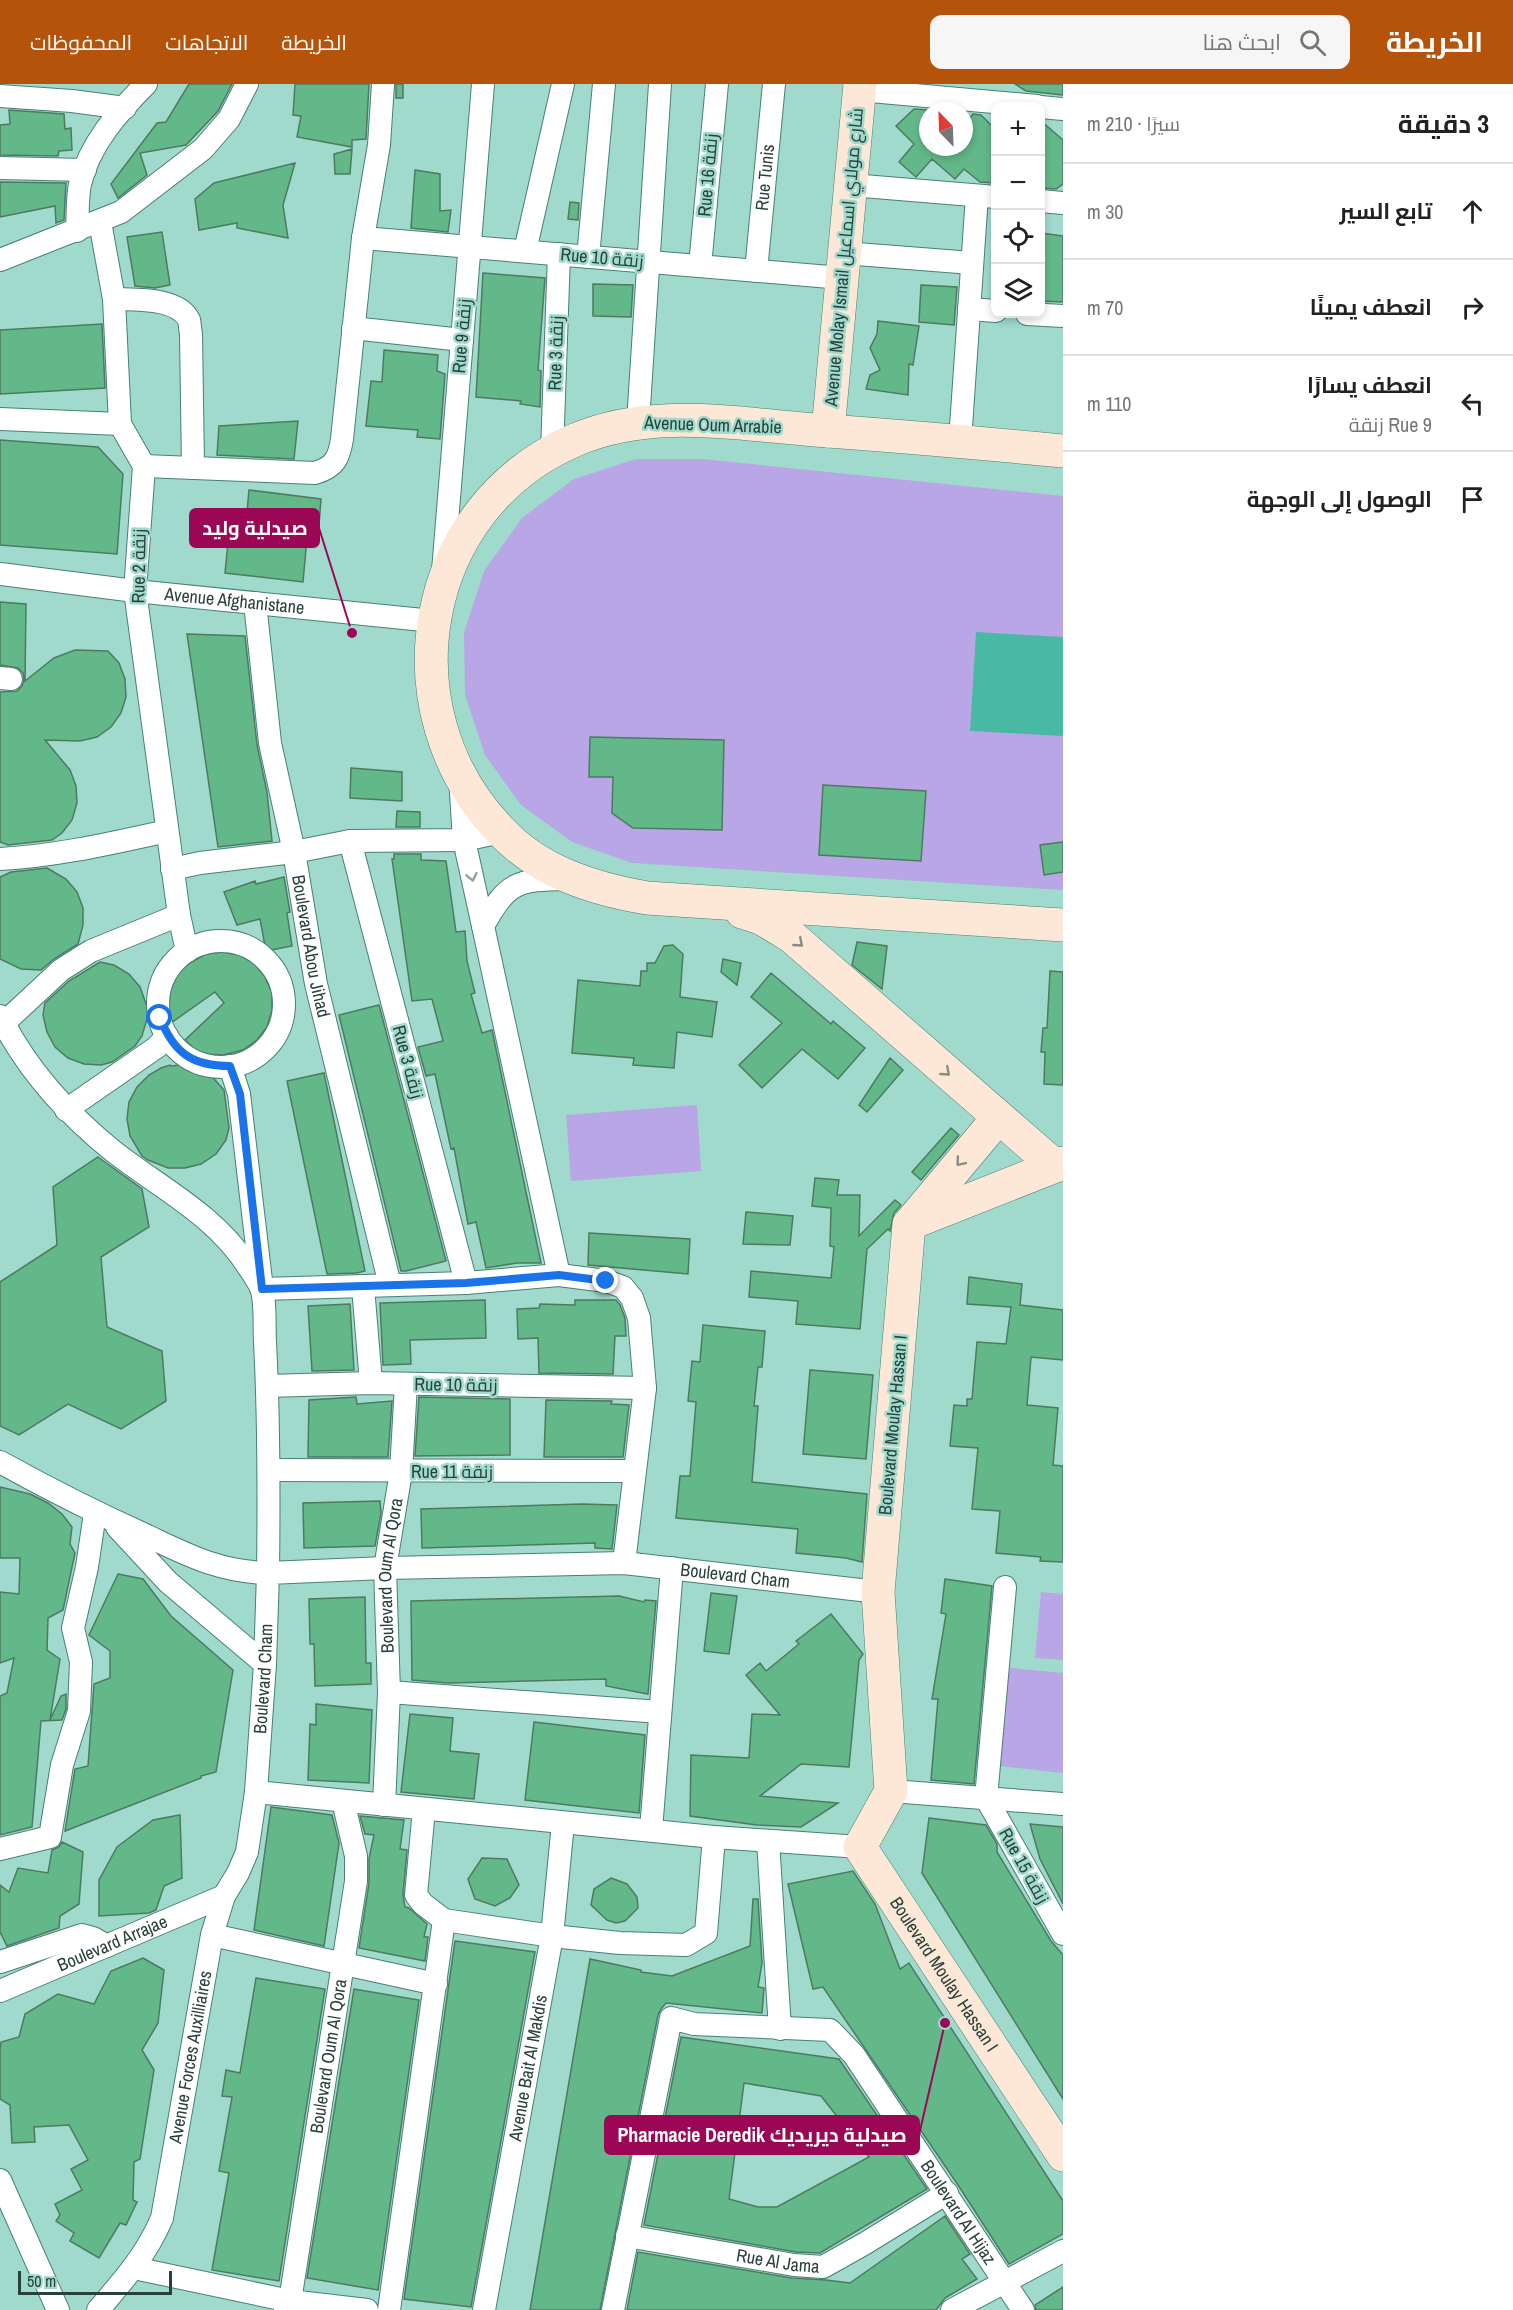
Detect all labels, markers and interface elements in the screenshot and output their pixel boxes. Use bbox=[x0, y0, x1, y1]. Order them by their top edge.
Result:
search box bbox=[930, 15, 1350, 69]
text: الخريطة bbox=[1386, 23, 1483, 61]
icon: search bbox=[1296, 26, 1329, 59]
text: ابحث هنا bbox=[1202, 27, 1281, 57]
text: المحفوظات bbox=[30, 28, 132, 57]
text: الاتجاهات bbox=[165, 28, 248, 57]
text: الخريطة bbox=[281, 28, 347, 57]
north arrow bbox=[919, 102, 973, 156]
map controls bbox=[991, 102, 1045, 318]
button: + bbox=[991, 102, 1045, 156]
text: 3 دقيقة bbox=[1398, 106, 1489, 141]
street label: Avenue Molay Ismail شارع مولاي اسماعيل bbox=[818, 107, 871, 408]
text: سيرًا · 210 m bbox=[1087, 110, 1180, 137]
street label: Rue 16 زنقة bbox=[691, 132, 724, 217]
street label: Rue Tunis bbox=[749, 143, 780, 212]
button: − bbox=[991, 156, 1045, 210]
icon: ahead bbox=[1456, 195, 1489, 228]
text: تابع السير bbox=[1340, 196, 1432, 226]
text: 30 m bbox=[1087, 198, 1123, 225]
button: locate bbox=[991, 210, 1045, 264]
street label: Rue 10 زنقة bbox=[560, 241, 645, 274]
button: layers bbox=[991, 264, 1045, 318]
icon: right bbox=[1456, 291, 1489, 324]
text: انعطف يمينًا bbox=[1310, 292, 1432, 322]
text: 70 m bbox=[1087, 294, 1123, 321]
street label: Rue 9 زنقة bbox=[446, 298, 477, 374]
street label: Rue 3 زنقة bbox=[542, 315, 569, 391]
text: انعطف يسارًا bbox=[1307, 370, 1432, 400]
icon: left bbox=[1456, 387, 1489, 420]
text: 110 m bbox=[1087, 390, 1131, 417]
street label: Avenue Oum Arrabie bbox=[643, 410, 782, 439]
text: Rue 9 زنقة bbox=[1349, 411, 1432, 438]
icon: arrive bbox=[1456, 483, 1489, 516]
text: الوصول إلى الوجهة bbox=[1247, 484, 1432, 514]
callout: صيدلية وليد bbox=[190, 509, 319, 547]
text: صيدلية وليد bbox=[202, 514, 308, 541]
street label: Rue 2 زنقة bbox=[125, 528, 152, 604]
street label: Avenue Afghanistane bbox=[162, 581, 306, 620]
one-way arrow bbox=[465, 871, 478, 881]
street label: Boulevard Abou Jihad bbox=[286, 873, 337, 1020]
one-way arrow bbox=[792, 936, 803, 947]
route start bbox=[146, 1004, 172, 1030]
street label: Rue 3 زنقة bbox=[387, 1022, 430, 1101]
one-way arrow bbox=[939, 1064, 950, 1075]
one-way arrow bbox=[957, 1156, 968, 1167]
route end bbox=[592, 1267, 618, 1293]
street label: Boulevard Moulay Hassan I bbox=[872, 1334, 913, 1516]
street label: Rue 10 زنقة bbox=[414, 1371, 498, 1398]
street label: Rue 11 زنقة bbox=[411, 1459, 493, 1484]
street label: Boulevard Oum Al Qora bbox=[372, 1496, 408, 1654]
street label: Boulevard Cham bbox=[679, 1557, 791, 1594]
street label: Boulevard Cham bbox=[247, 1623, 278, 1735]
street label: Rue 15 زنقة bbox=[993, 1823, 1056, 1908]
street label: Boulevard Moulay Hassan I bbox=[884, 1892, 1005, 2056]
street label: Boulevard Arrajae bbox=[53, 1908, 171, 1977]
street label: Avenue Forces Auxilliaires bbox=[162, 1969, 217, 2146]
street label: Boulevard Oum Al Qora bbox=[303, 1977, 352, 2135]
street label: Avenue Bait Al Makdis bbox=[502, 1993, 553, 2144]
callout: Pharmacie Deredik صيدلية ديريديك bbox=[605, 2116, 919, 2154]
text: Pharmacie Deredik صيدلية ديريديك bbox=[617, 2121, 907, 2148]
street label: Boulevard Al Hijaz bbox=[915, 2155, 1002, 2269]
street label: Rue Al Jama bbox=[734, 2242, 820, 2279]
scale bar bbox=[18, 2268, 172, 2296]
text: 50 m bbox=[27, 2270, 56, 2292]

